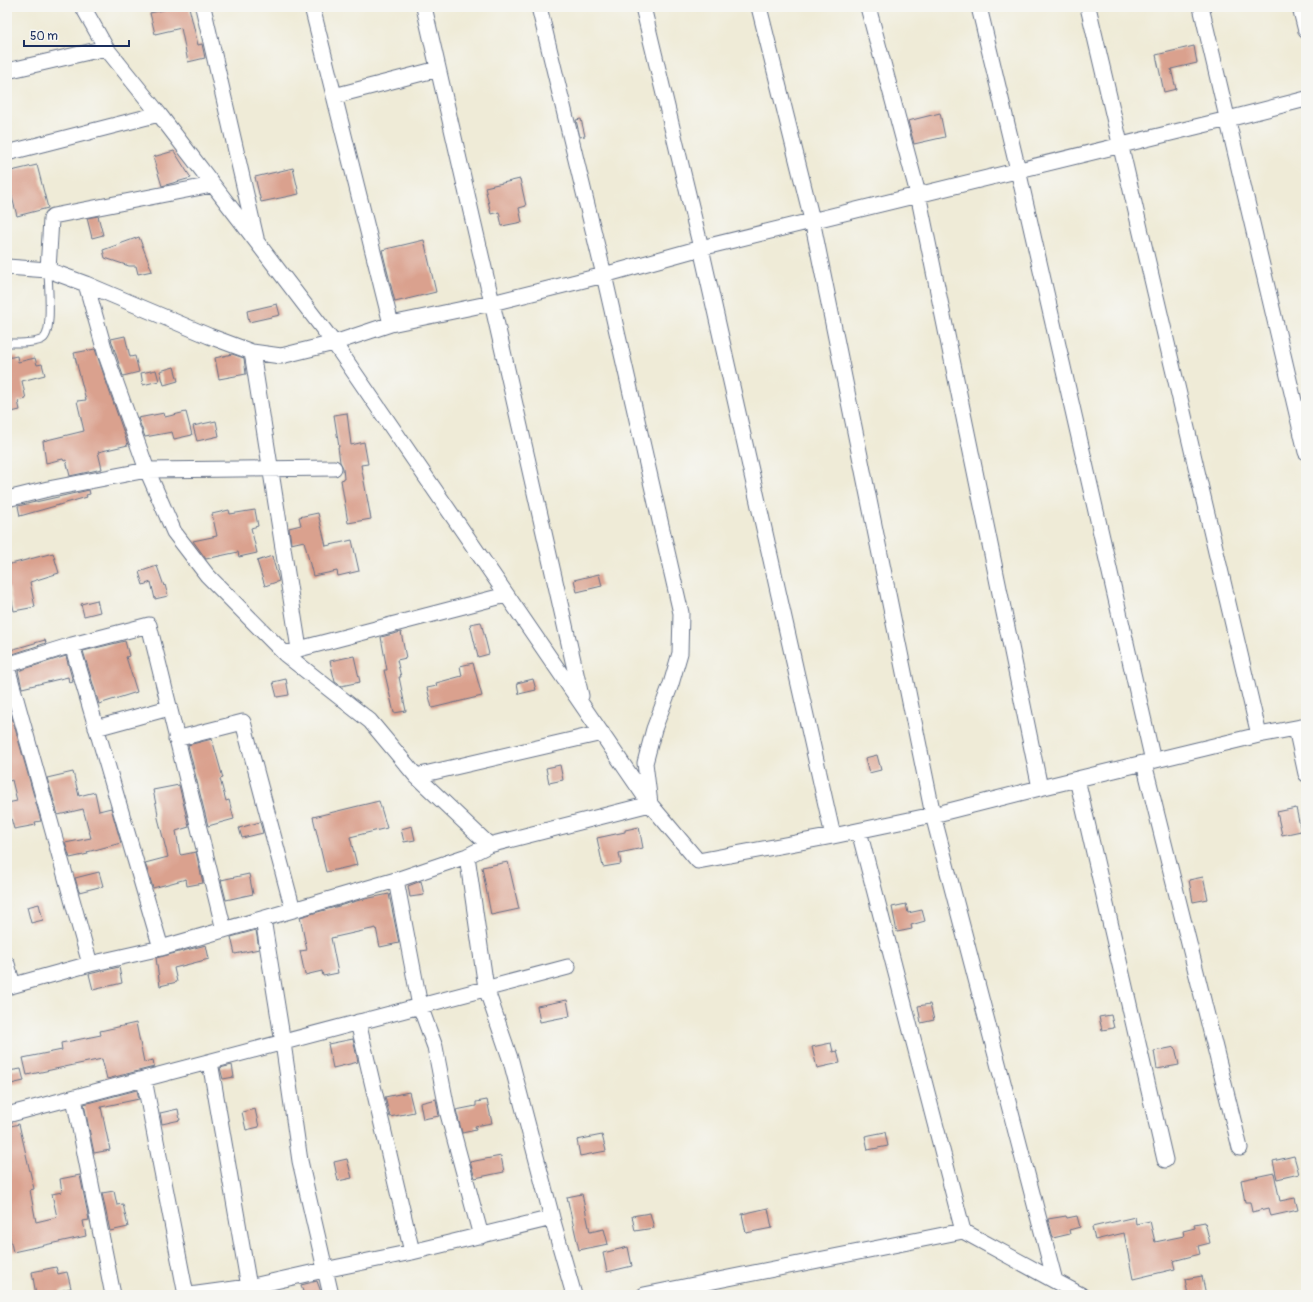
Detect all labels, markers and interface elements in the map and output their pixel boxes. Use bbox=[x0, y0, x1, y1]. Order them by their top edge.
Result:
scale bar bbox=[24, 22, 129, 48]
text: 50 m bbox=[30, 29, 58, 44]

